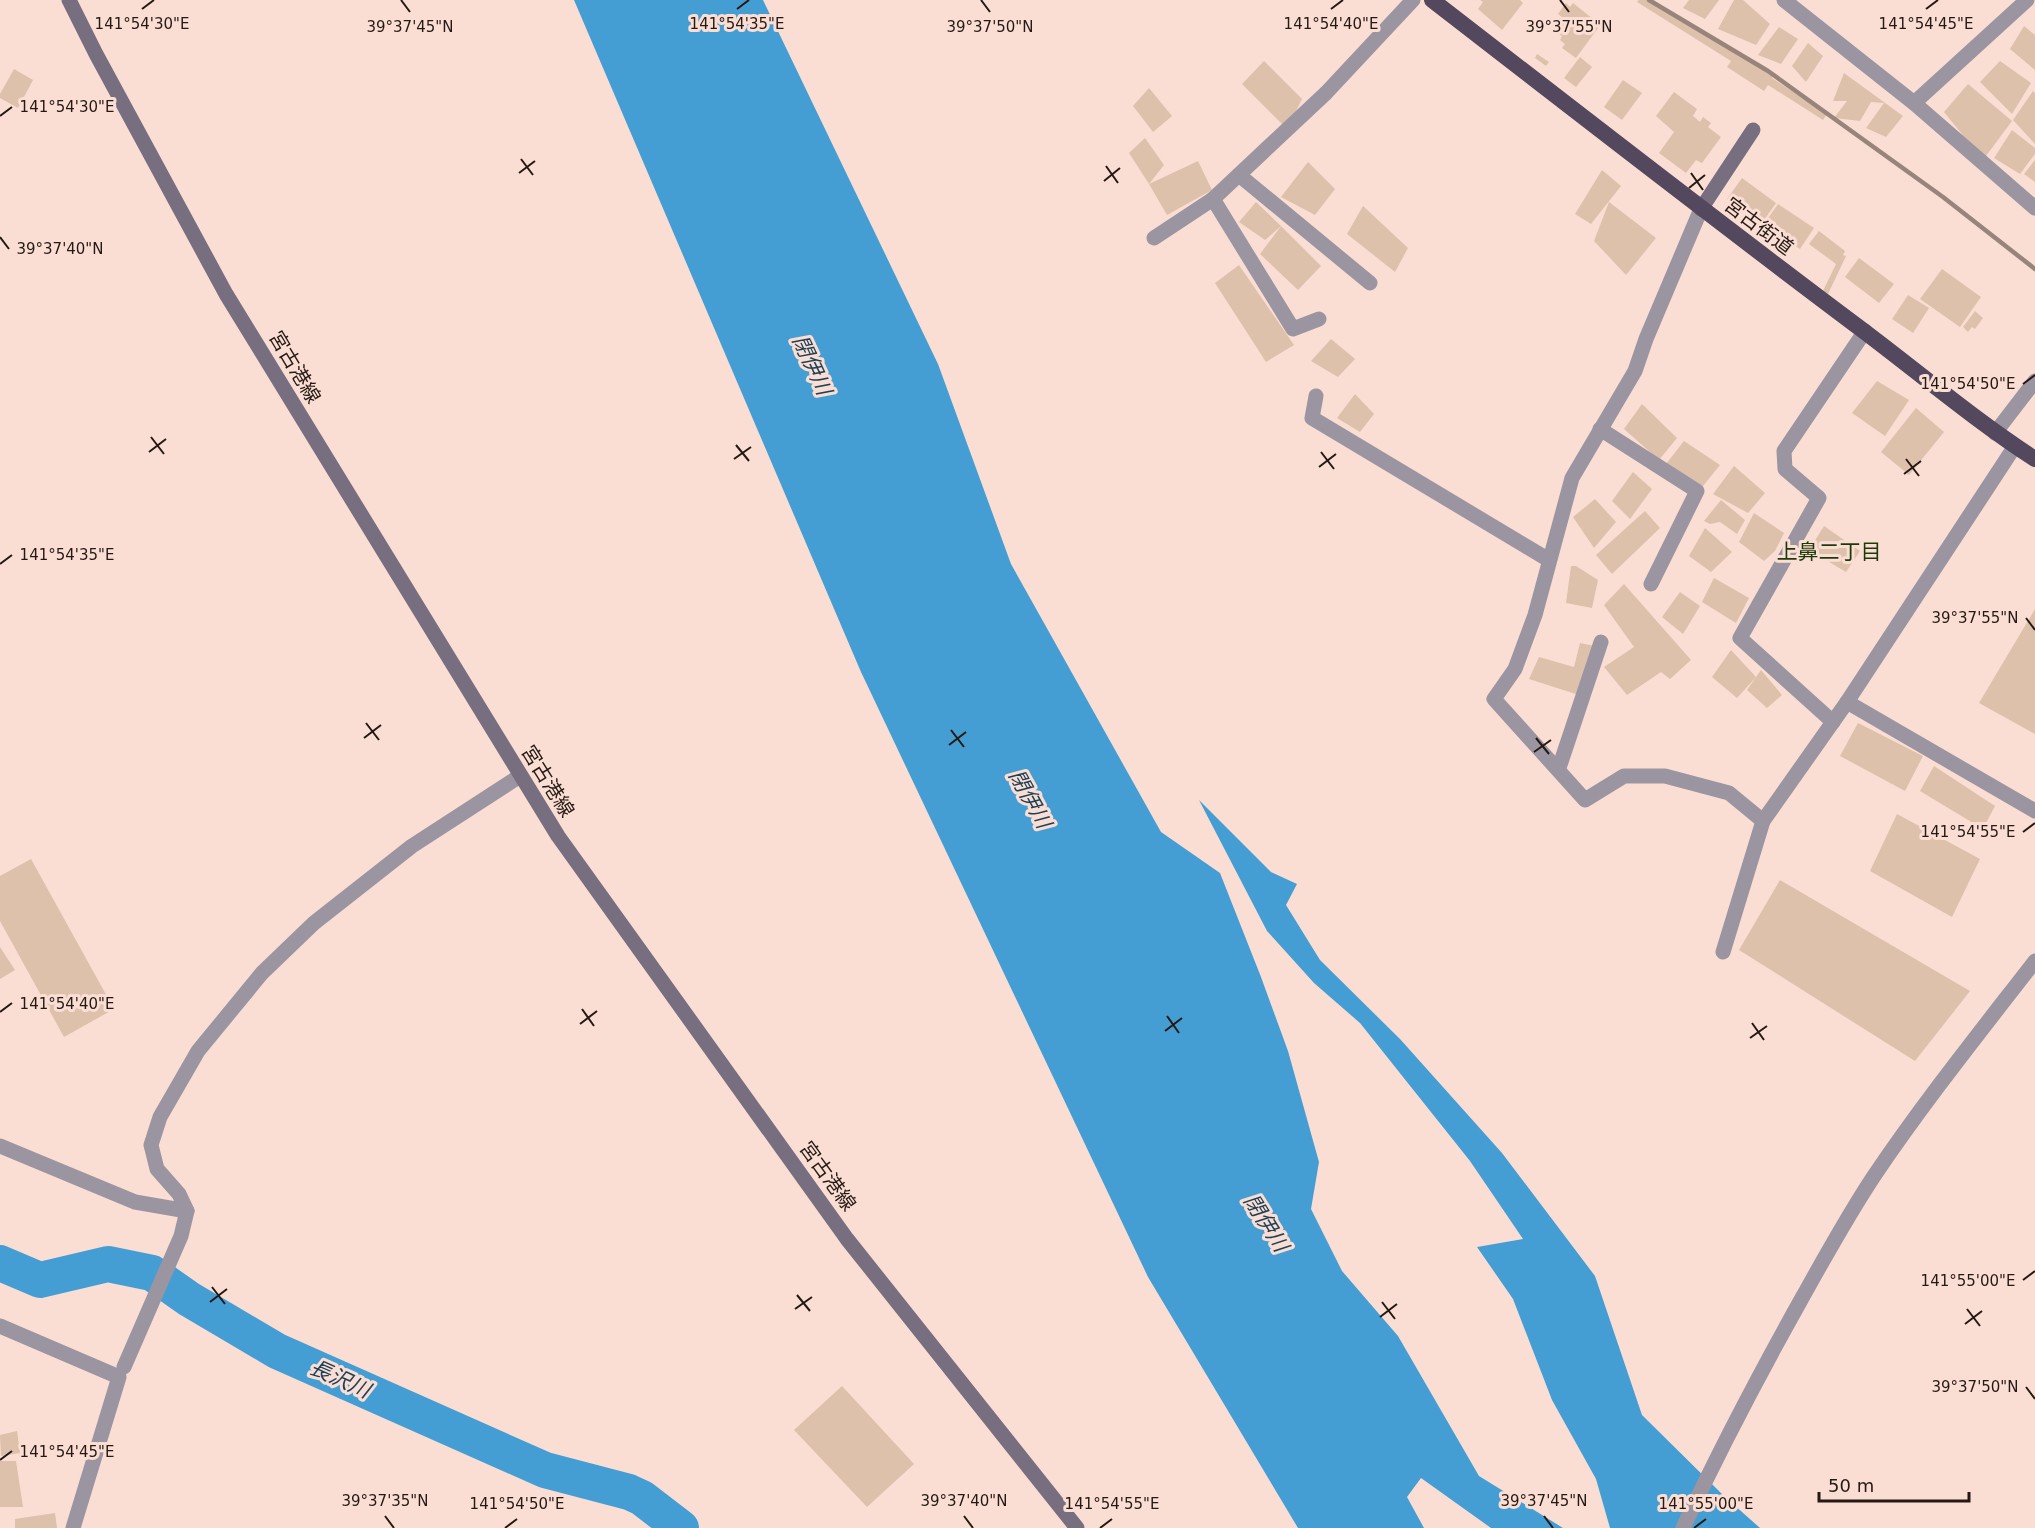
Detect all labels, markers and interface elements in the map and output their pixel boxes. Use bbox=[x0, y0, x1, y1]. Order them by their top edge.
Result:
text: 141°54'30"E bbox=[95, 15, 189, 33]
text: 141°54'35"E bbox=[690, 15, 784, 33]
text: 141°54'40"E bbox=[1284, 15, 1378, 33]
text: 141°54'45"E bbox=[1879, 15, 1973, 33]
text: 39°37'45"N bbox=[366, 18, 454, 36]
text: 39°37'50"N bbox=[946, 18, 1034, 36]
text: 39°37'55"N bbox=[1525, 18, 1613, 36]
text: 141°54'30"E bbox=[20, 98, 114, 116]
street label: 宮古街道 bbox=[1720, 192, 1798, 260]
text: 39°37'40"N bbox=[16, 240, 104, 258]
street label: 宮古港線 bbox=[264, 327, 326, 407]
water label: 閉伊川 bbox=[788, 331, 837, 400]
text: 141°54'50"E bbox=[1921, 375, 2015, 393]
district label: 上鼻二丁目 bbox=[1777, 540, 1882, 564]
text: 141°54'35"E bbox=[20, 546, 114, 564]
text: 39°37'55"N bbox=[1931, 609, 2019, 627]
street label: 宮古港線 bbox=[517, 741, 579, 821]
water label: 閉伊川 bbox=[1004, 766, 1057, 834]
text: 141°54'55"E bbox=[1921, 823, 2015, 841]
text: 141°54'40"E bbox=[20, 995, 114, 1013]
street label: 宮古港線 bbox=[795, 1137, 861, 1215]
water label: 閉伊川 bbox=[1239, 1190, 1294, 1258]
text: 141°55'00"E bbox=[1921, 1272, 2015, 1290]
water label: 長沢川 bbox=[306, 1355, 375, 1404]
text: 39°37'50"N bbox=[1931, 1378, 2019, 1396]
text: 141°54'45"E bbox=[20, 1443, 114, 1461]
scale bar bbox=[1819, 1465, 1969, 1503]
text: 50 m bbox=[1828, 1475, 1874, 1496]
text: 39°37'35"N bbox=[341, 1492, 429, 1510]
text: 39°37'40"N bbox=[920, 1492, 1008, 1510]
text: 39°37'45"N bbox=[1500, 1492, 1588, 1510]
text: 141°54'50"E bbox=[470, 1495, 564, 1513]
text: 141°54'55"E bbox=[1065, 1495, 1159, 1513]
text: 141°55'00"E bbox=[1659, 1495, 1753, 1513]

